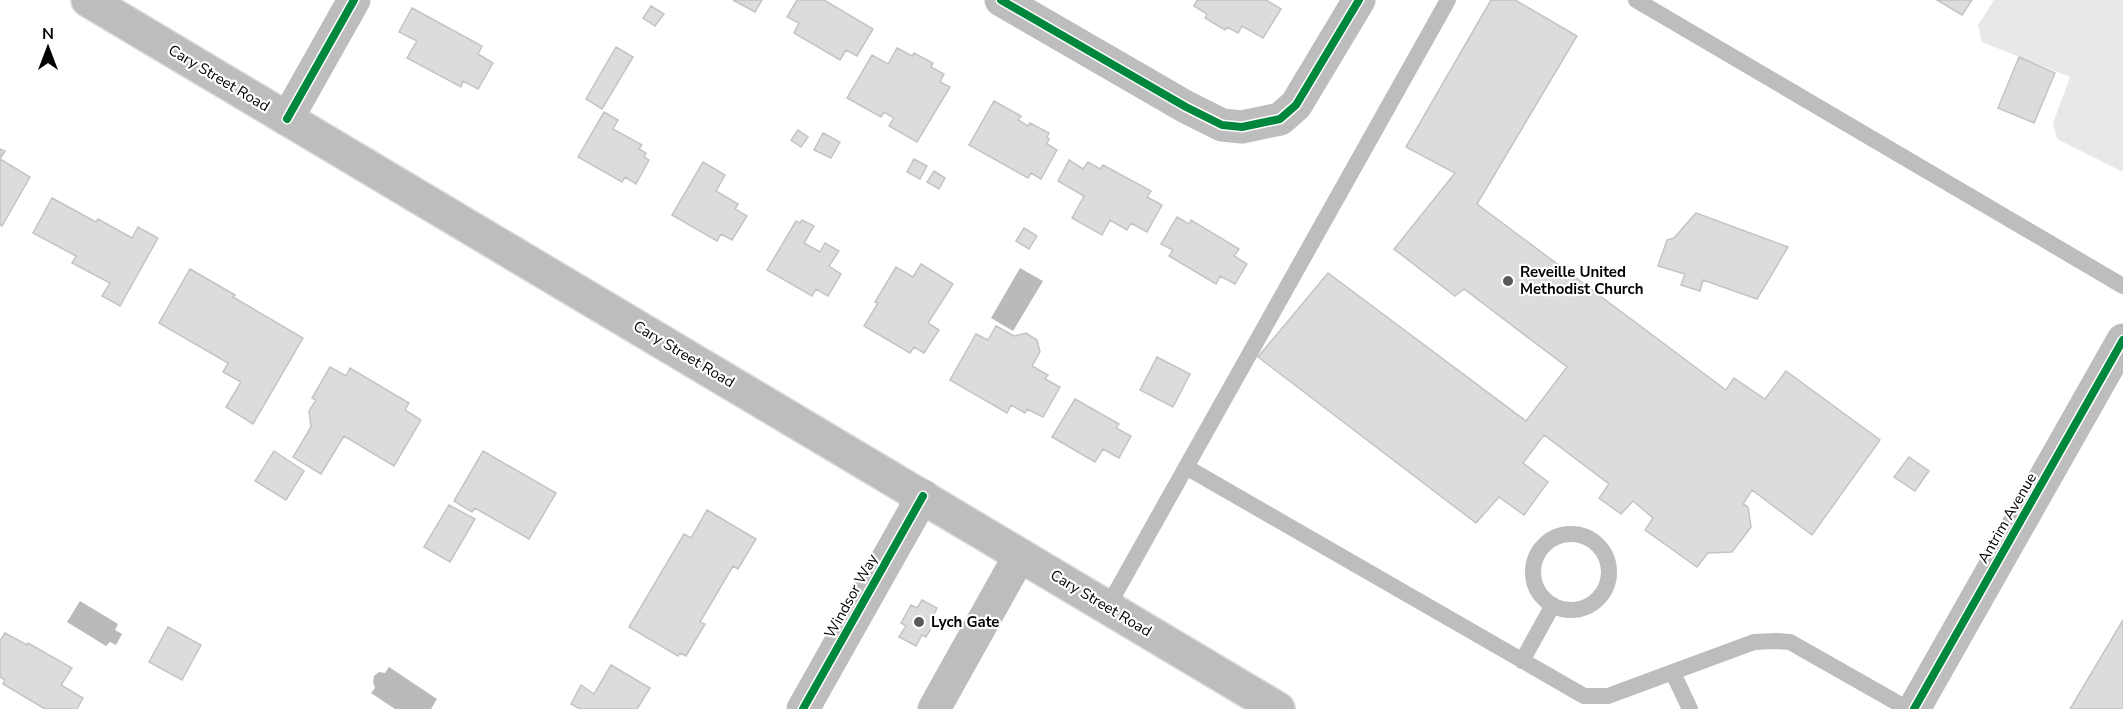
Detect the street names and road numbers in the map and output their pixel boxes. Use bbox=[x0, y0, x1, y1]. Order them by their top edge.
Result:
street label: Cary Street Road bbox=[165, 40, 273, 116]
street label: Cary Street Road bbox=[630, 316, 738, 392]
street label: Antrim Avenue bbox=[1973, 469, 2041, 567]
street label: Windsor Way bbox=[820, 550, 882, 642]
street label: Cary Street Road bbox=[1047, 565, 1155, 641]

